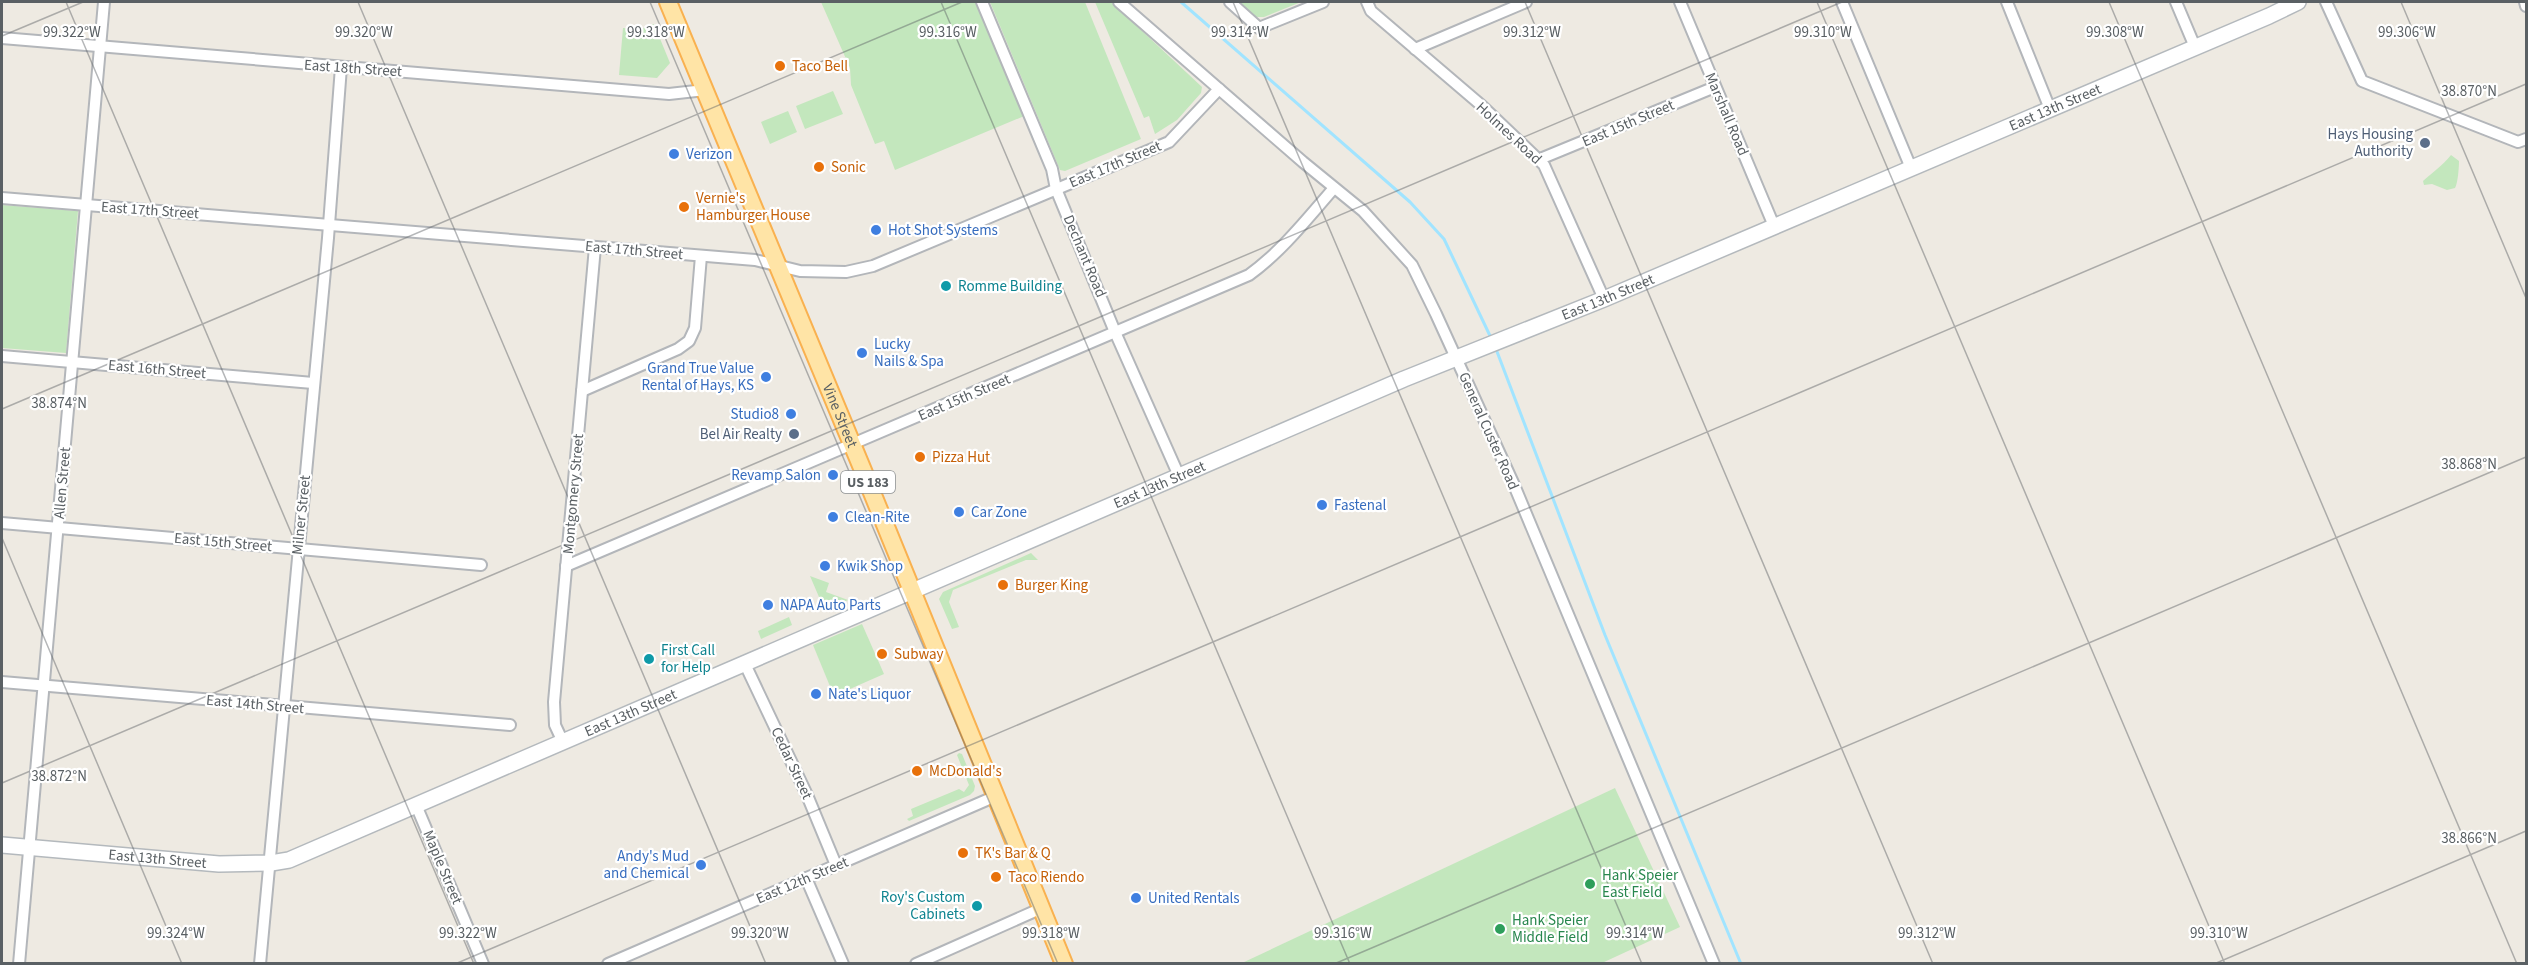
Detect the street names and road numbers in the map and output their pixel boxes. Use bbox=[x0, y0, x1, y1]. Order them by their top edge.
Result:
street label: East 18th Street bbox=[303, 55, 403, 82]
street label: Marshall Road bbox=[1700, 69, 1753, 159]
street label: East 13th Street bbox=[2006, 79, 2105, 136]
street label: East 15th Street bbox=[1579, 95, 1678, 152]
street label: Holmes Road bbox=[1471, 97, 1546, 169]
street label: East 17th Street bbox=[1066, 136, 1165, 193]
street label: East 17th Street bbox=[100, 197, 200, 224]
street label: Dechant Road bbox=[1058, 212, 1111, 301]
street label: East 17th Street bbox=[584, 236, 684, 265]
street label: East 13th Street bbox=[1558, 269, 1657, 326]
street label: East 16th Street bbox=[107, 355, 207, 384]
street label: East 15th Street bbox=[915, 369, 1014, 426]
street label: General Custer Road bbox=[1453, 369, 1524, 493]
street label: Vine Street bbox=[817, 380, 862, 451]
street label: Montgomery Street bbox=[558, 433, 589, 555]
street label: Allen Street bbox=[49, 446, 76, 520]
street label: East 13th Street bbox=[1110, 456, 1209, 514]
road number: US 183 bbox=[841, 471, 895, 493]
street label: Milner Street bbox=[287, 474, 316, 556]
street label: East 15th Street bbox=[173, 528, 273, 557]
street label: East 13th Street bbox=[581, 684, 680, 742]
street label: East 14th Street bbox=[205, 690, 305, 719]
street label: Cedar Street bbox=[766, 724, 817, 803]
street label: Maple Street bbox=[418, 827, 468, 907]
street label: East 13th Street bbox=[107, 844, 207, 874]
street label: East 12th Street bbox=[753, 852, 852, 909]

